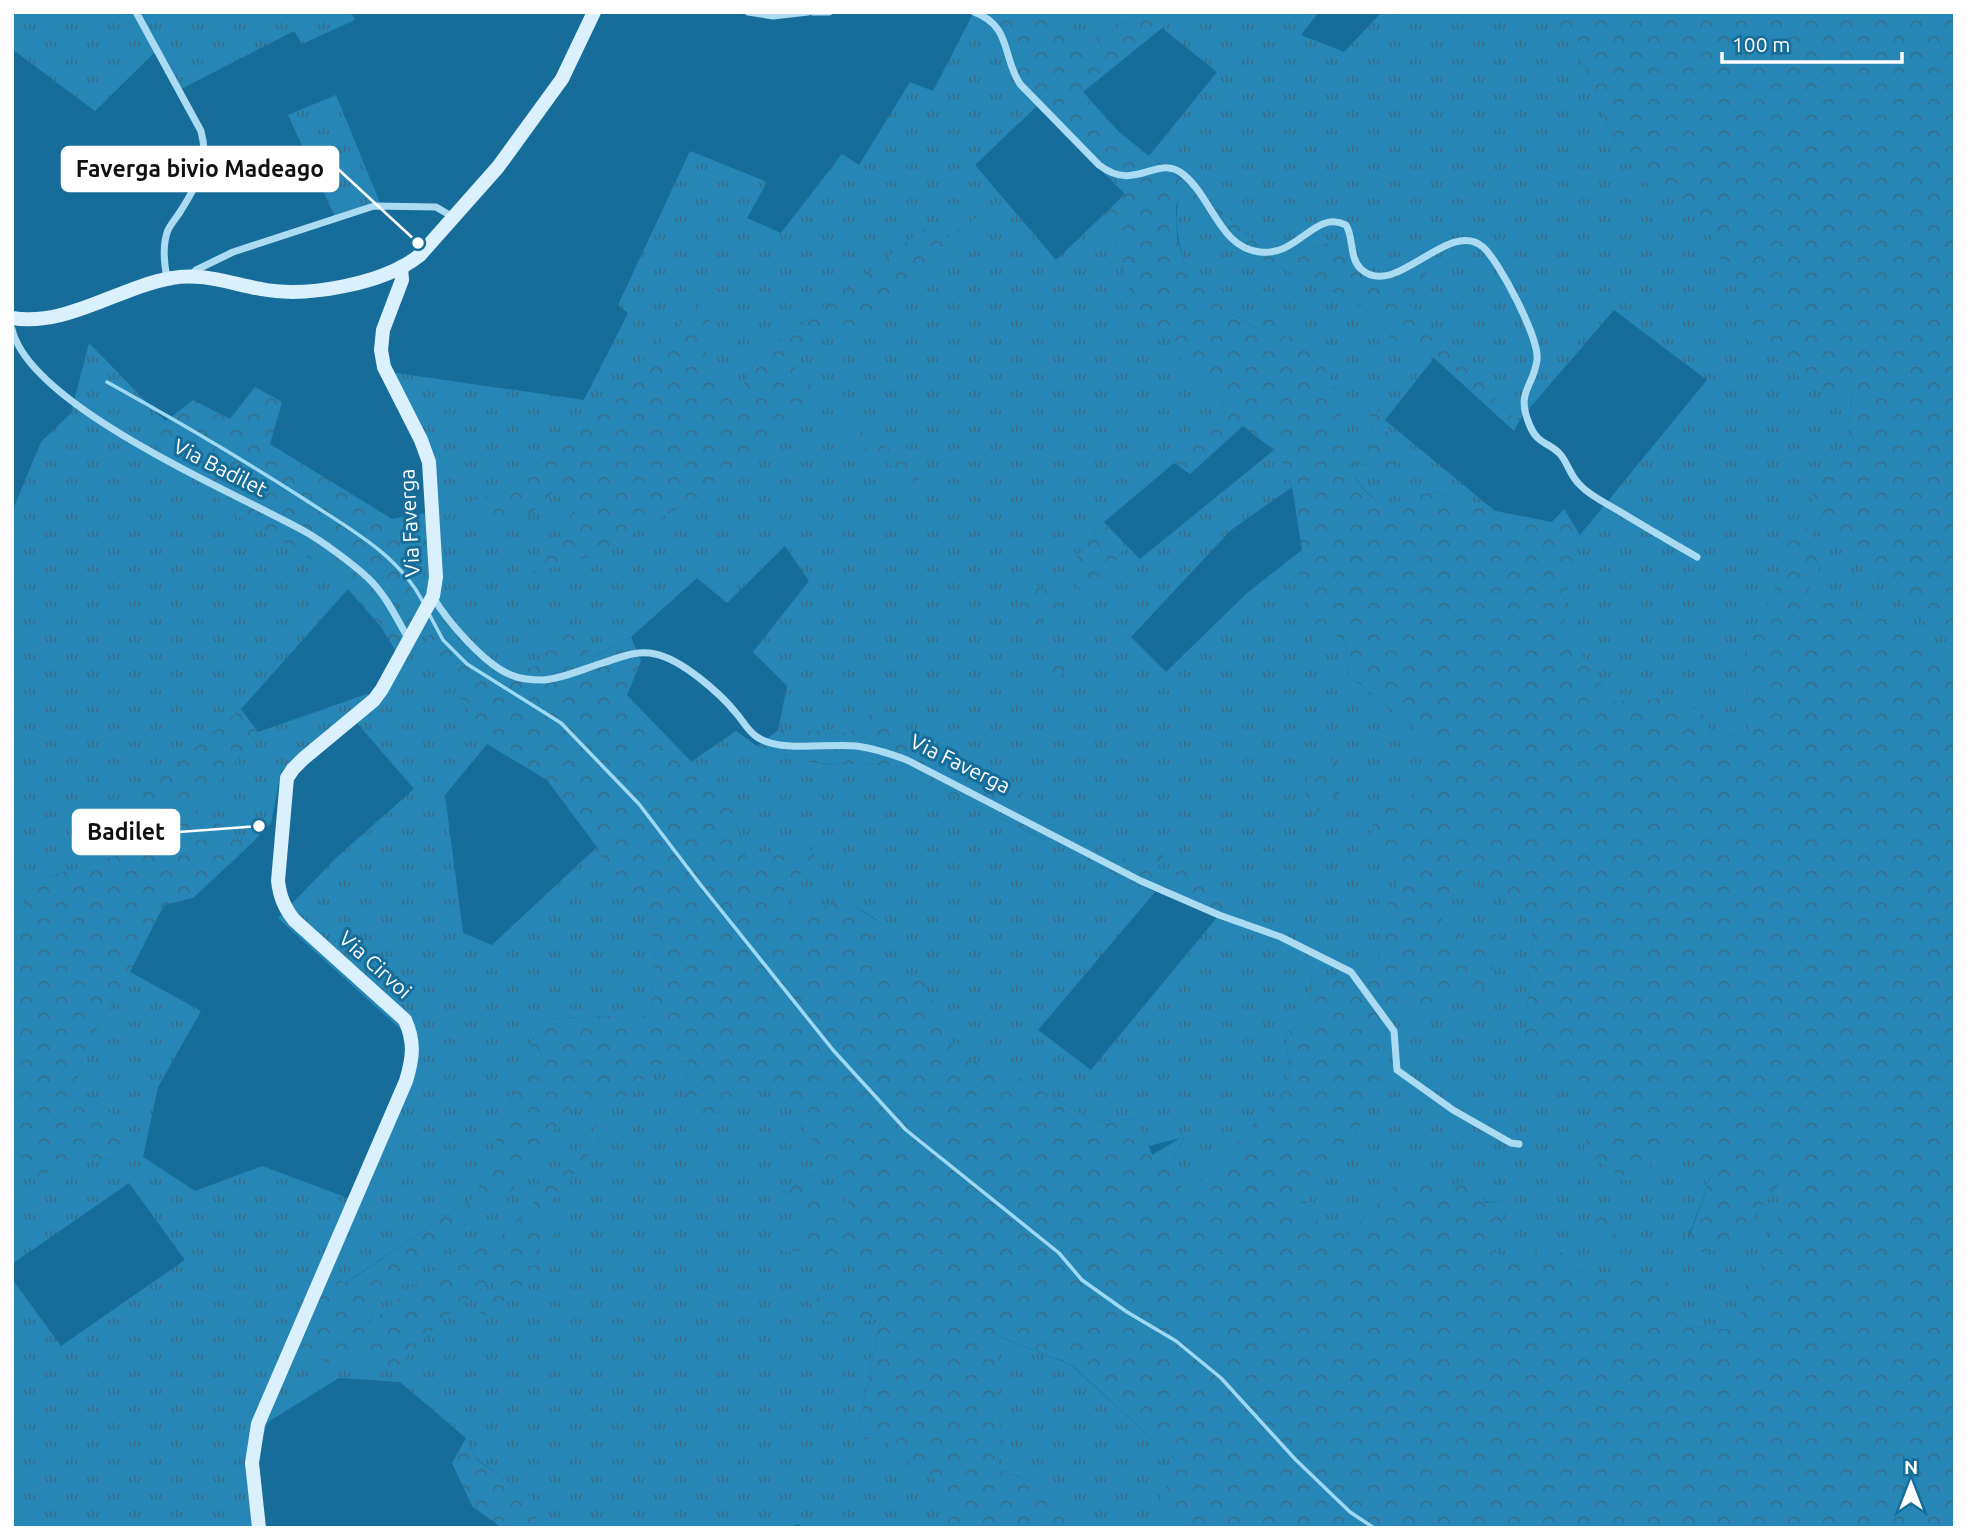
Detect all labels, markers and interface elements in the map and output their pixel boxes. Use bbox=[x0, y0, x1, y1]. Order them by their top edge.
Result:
scale bar bbox=[1722, 21, 1902, 65]
text: 100 m bbox=[1732, 32, 1790, 56]
callout: Faverga bivio Madeago bbox=[62, 147, 338, 191]
text: Faverga bivio Madeago bbox=[76, 156, 324, 181]
street label: Via Badilet bbox=[170, 433, 271, 501]
street label: Via Faverga bbox=[394, 468, 424, 578]
street label: Via Faverga bbox=[906, 729, 1014, 798]
callout: Badilet bbox=[73, 810, 179, 854]
text: Badilet bbox=[87, 819, 165, 844]
street label: Via Cirvoi bbox=[335, 926, 417, 1003]
north arrow bbox=[1876, 1449, 1946, 1519]
text: N bbox=[1904, 1456, 1918, 1478]

